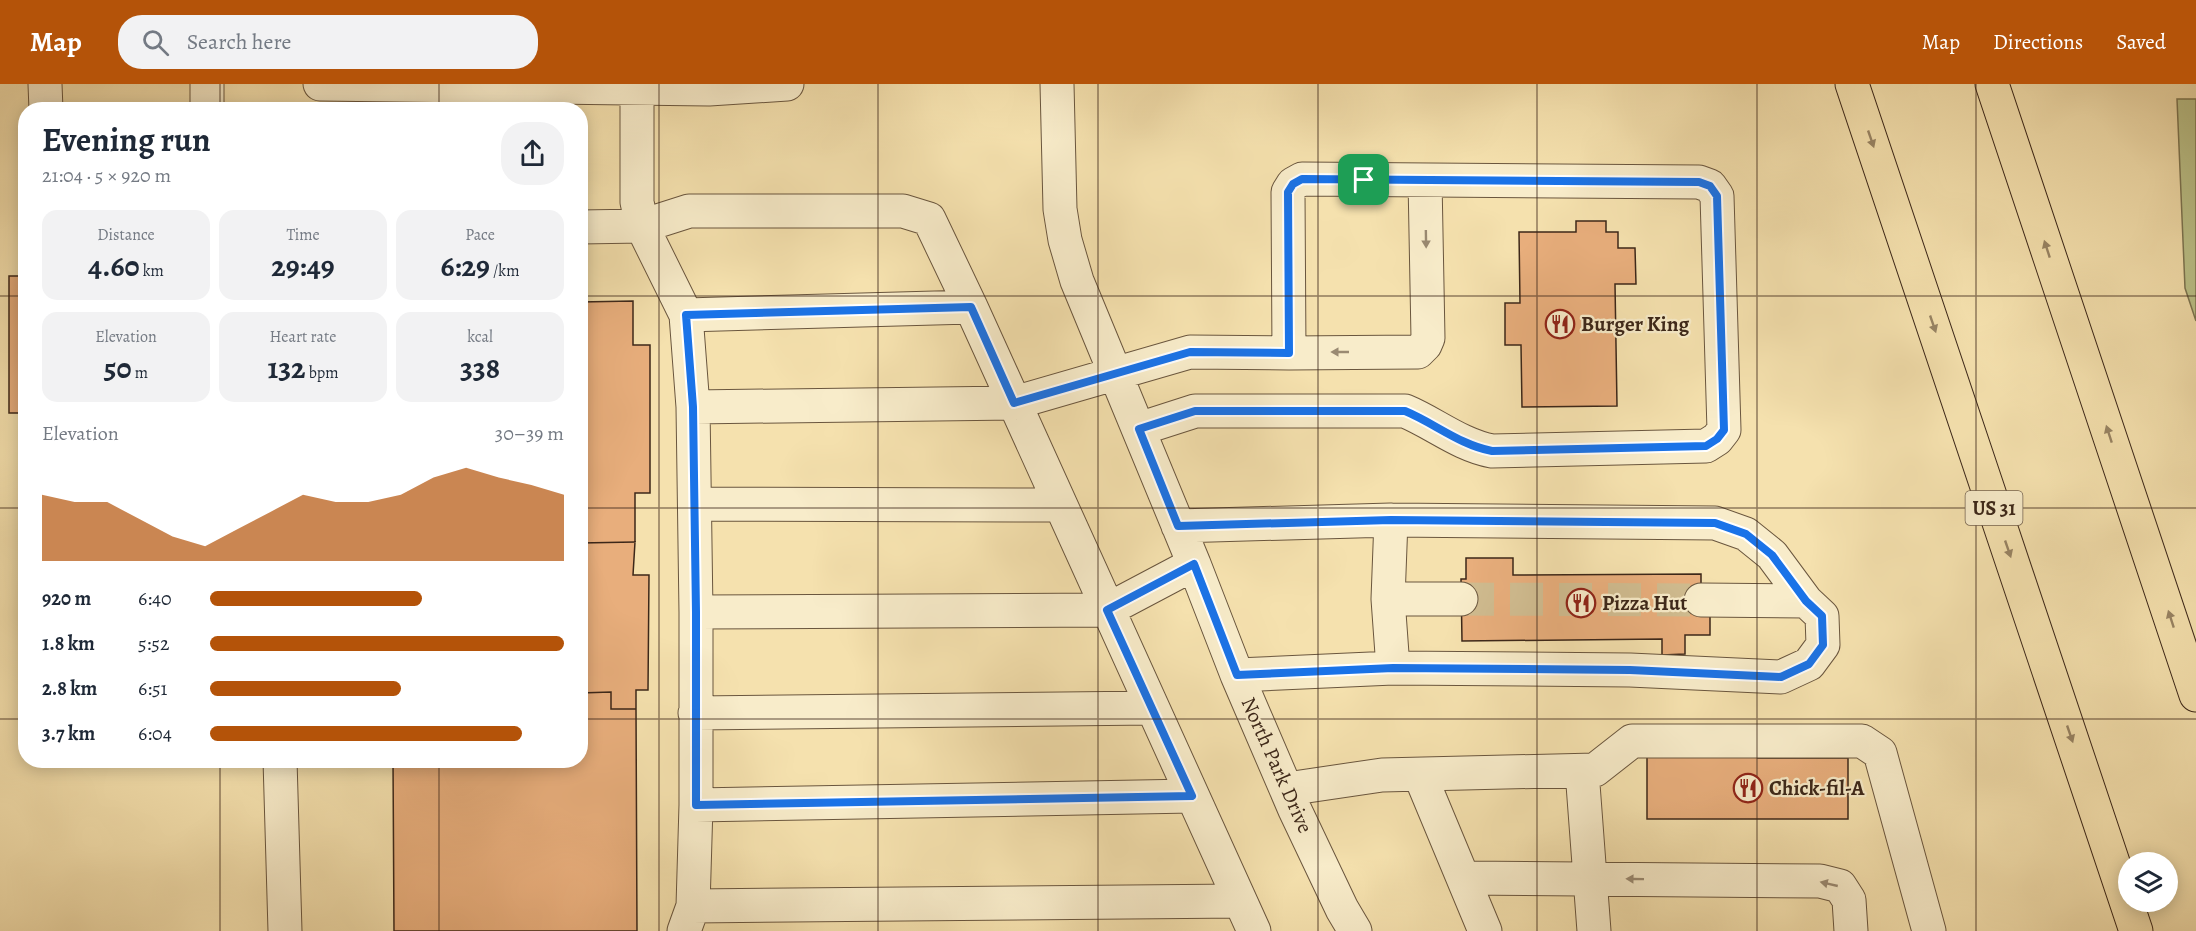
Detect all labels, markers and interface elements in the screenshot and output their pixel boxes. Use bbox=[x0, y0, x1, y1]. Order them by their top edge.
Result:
search box bbox=[118, 15, 538, 69]
text: Map bbox=[30, 23, 82, 61]
icon: search bbox=[139, 26, 172, 59]
text: Search here bbox=[187, 27, 291, 57]
text: Map bbox=[1922, 28, 1960, 56]
text: Directions bbox=[1993, 28, 2083, 56]
text: Saved bbox=[2116, 28, 2166, 56]
text: Evening run bbox=[42, 117, 211, 162]
button: share bbox=[501, 122, 564, 185]
one-way arrow bbox=[1866, 131, 1876, 149]
pin bbox=[1338, 154, 1389, 205]
text: 21:04 · 5 × 920 m bbox=[42, 162, 171, 189]
icon: arrive bbox=[1347, 163, 1380, 196]
text: Distance bbox=[97, 224, 155, 246]
text: Time bbox=[286, 224, 320, 246]
text: Pace bbox=[465, 224, 495, 246]
one-way arrow bbox=[1421, 229, 1430, 248]
one-way arrow bbox=[2042, 240, 2051, 258]
text: 4.60 bbox=[88, 246, 140, 286]
text: 29:49 bbox=[271, 246, 335, 286]
text: 6:29 bbox=[440, 246, 490, 286]
text: km bbox=[140, 260, 164, 282]
text: /km bbox=[490, 260, 520, 282]
restaurant icon: Burger King bbox=[1544, 308, 1576, 340]
place label: Burger King bbox=[1581, 310, 1690, 338]
one-way arrow bbox=[1928, 315, 1938, 333]
text: Elevation bbox=[95, 326, 157, 348]
text: Heart rate bbox=[270, 326, 336, 348]
text: kcal bbox=[467, 326, 493, 348]
one-way arrow bbox=[1330, 347, 1349, 357]
text: 50 bbox=[104, 348, 132, 388]
text: 132 bbox=[267, 348, 306, 388]
text: 338 bbox=[460, 348, 500, 388]
text: m bbox=[132, 362, 148, 384]
text: bpm bbox=[306, 362, 339, 384]
text: Elevation bbox=[42, 420, 119, 447]
text: 30–39 m bbox=[495, 420, 564, 447]
one-way arrow bbox=[2104, 425, 2113, 443]
road number: US 31 bbox=[1966, 491, 2022, 525]
one-way arrow bbox=[2004, 540, 2013, 558]
text: 920 m bbox=[42, 585, 91, 612]
text: 6:40 bbox=[138, 585, 172, 612]
restaurant icon: Pizza Hut bbox=[1565, 587, 1597, 619]
place label: Pizza Hut bbox=[1602, 589, 1687, 617]
one-way arrow bbox=[2165, 610, 2175, 628]
text: 1.8 km bbox=[42, 630, 95, 657]
text: 5:52 bbox=[138, 630, 169, 657]
text: 2.8 km bbox=[42, 675, 97, 702]
text: 6:51 bbox=[138, 675, 167, 702]
street label: North Park Drive bbox=[1234, 693, 1320, 837]
text: 3.7 km bbox=[42, 720, 95, 747]
text: 6:04 bbox=[138, 720, 172, 747]
one-way arrow bbox=[2066, 725, 2075, 743]
restaurant icon: Chick-fil-A bbox=[1732, 772, 1764, 804]
place label: Chick-fil-A bbox=[1769, 774, 1865, 802]
map controls bbox=[2118, 852, 2178, 912]
button: layers bbox=[2118, 852, 2178, 912]
one-way arrow bbox=[1625, 874, 1644, 884]
one-way arrow bbox=[1820, 878, 1839, 888]

